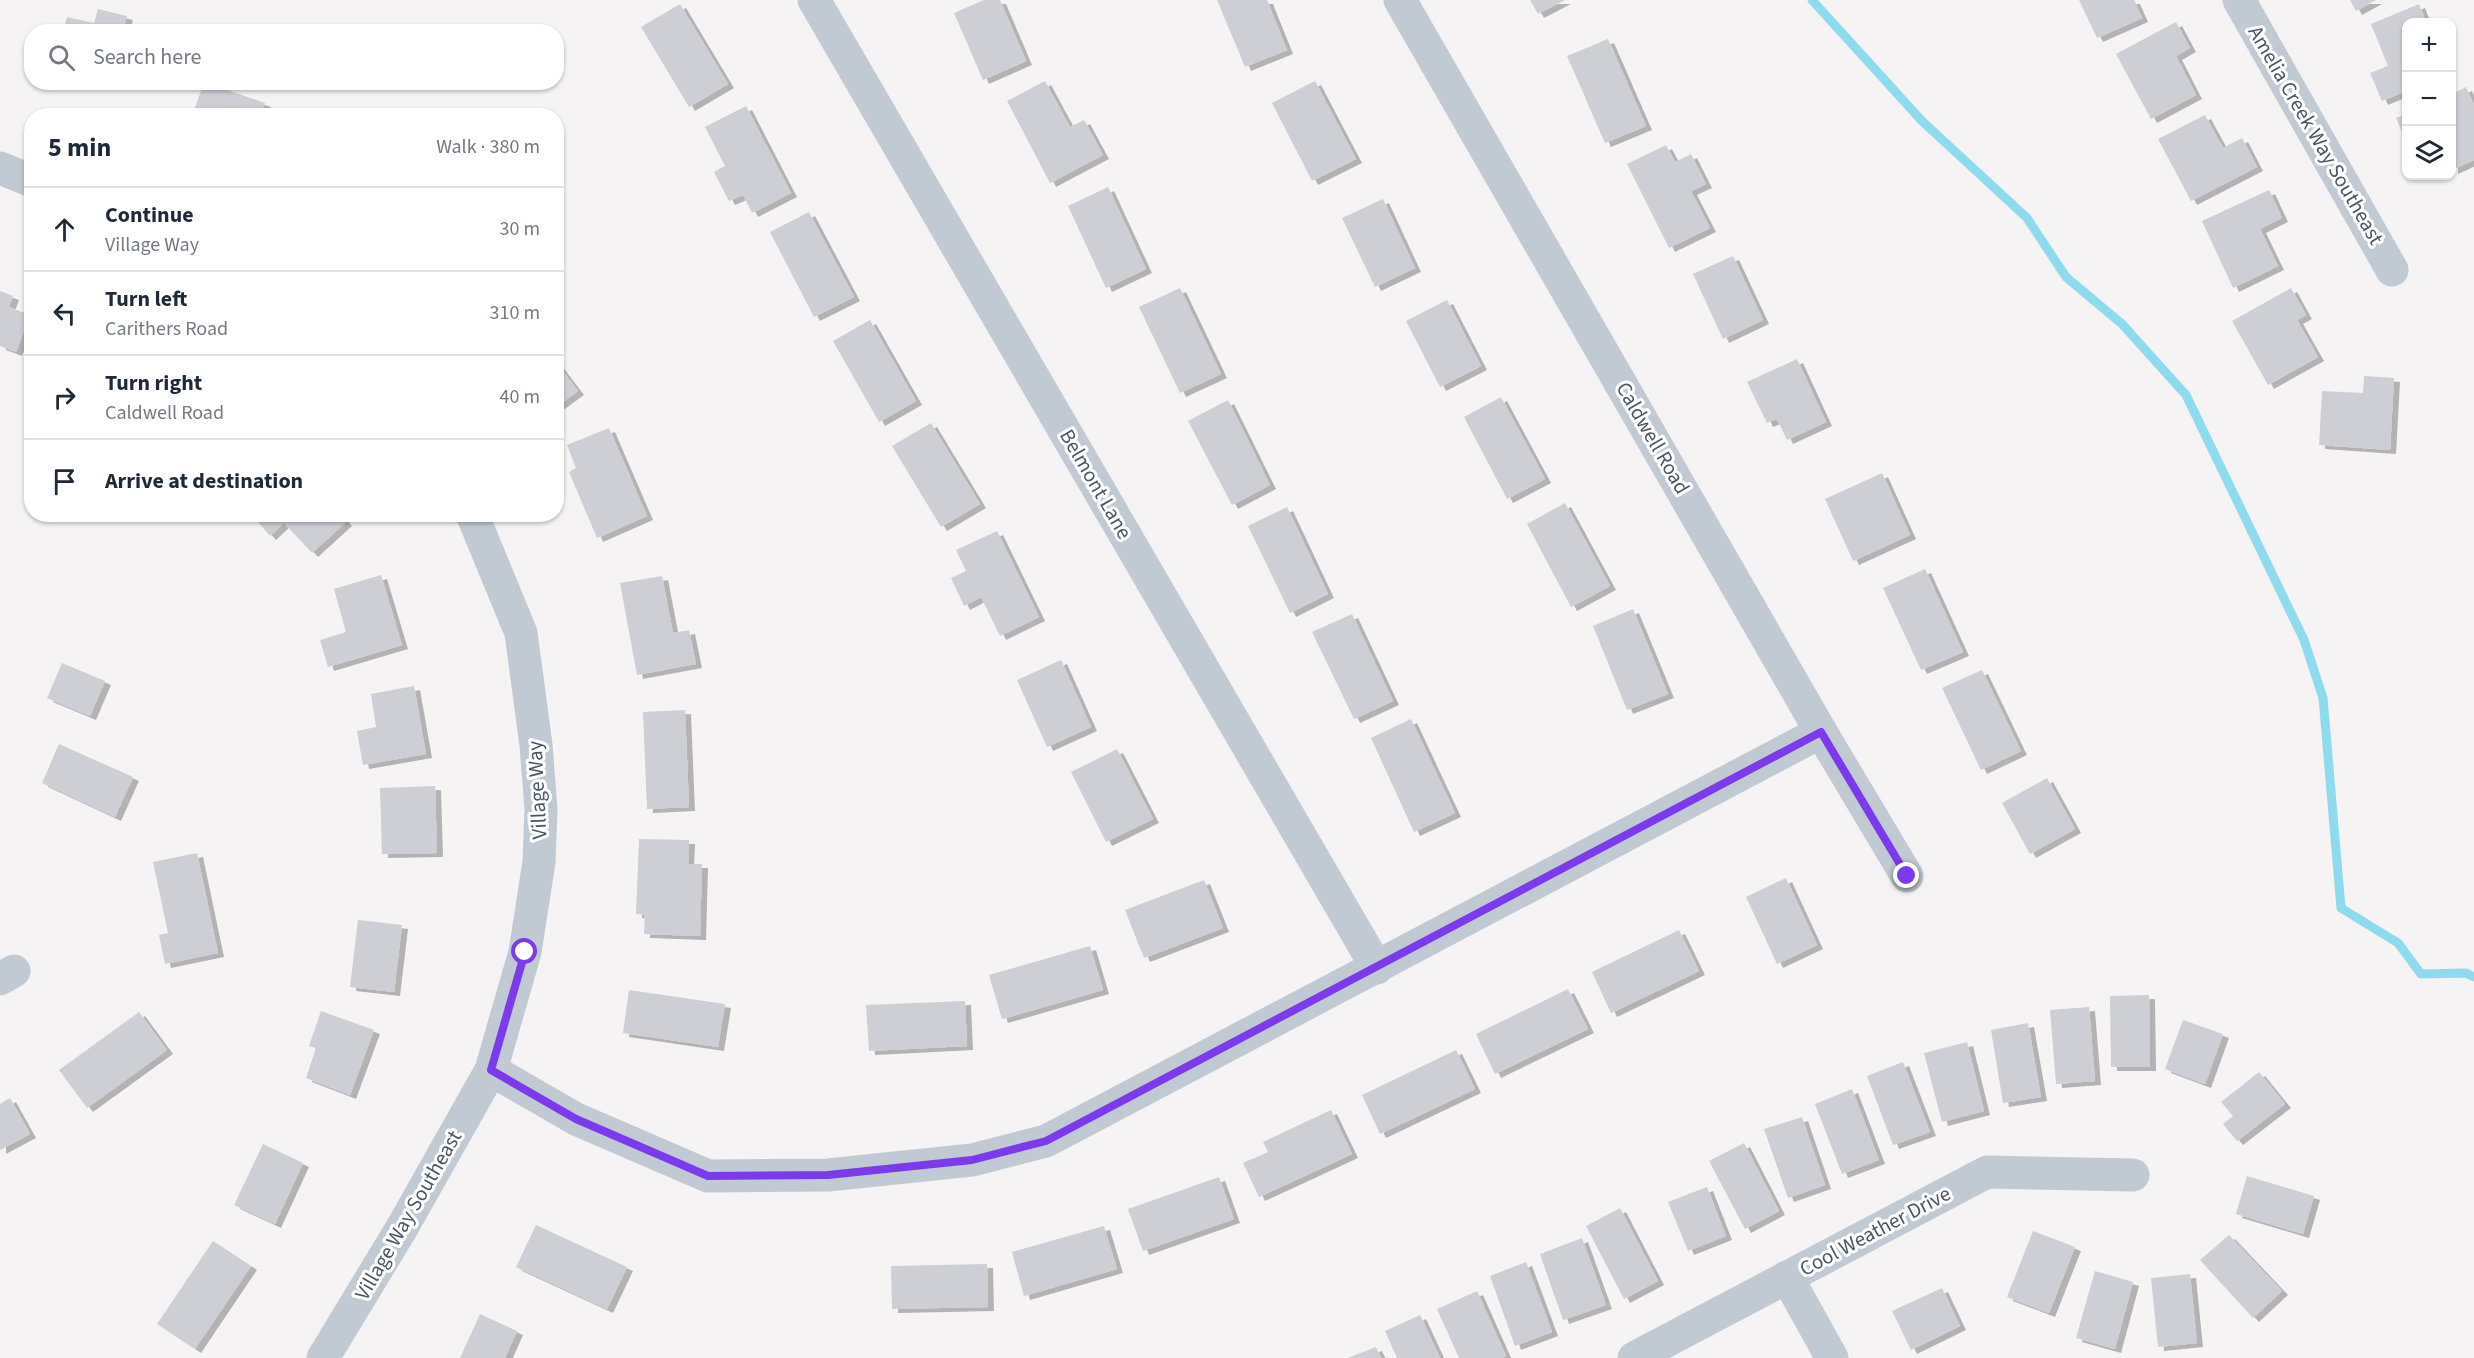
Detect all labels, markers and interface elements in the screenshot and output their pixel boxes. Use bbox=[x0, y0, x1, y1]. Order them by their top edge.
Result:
map controls bbox=[2402, 18, 2456, 180]
button: + bbox=[2402, 18, 2456, 72]
street label: Amelia Creek Way Southeast bbox=[2241, 20, 2391, 250]
search box bbox=[24, 24, 564, 90]
icon: search bbox=[45, 41, 78, 74]
text: Search here bbox=[93, 41, 201, 73]
button: − bbox=[2402, 72, 2456, 126]
button: layers bbox=[2402, 126, 2456, 180]
text: 5 min bbox=[48, 129, 111, 166]
text: Walk · 380 m bbox=[436, 133, 540, 161]
text: Continue bbox=[105, 199, 194, 231]
icon: ahead bbox=[48, 213, 81, 246]
text: 30 m bbox=[500, 215, 540, 243]
text: Village Way bbox=[105, 231, 199, 259]
text: Turn left bbox=[105, 283, 187, 315]
icon: left bbox=[48, 297, 81, 330]
text: 310 m bbox=[490, 299, 540, 327]
text: Carithers Road bbox=[105, 315, 228, 343]
text: Turn right bbox=[105, 367, 202, 399]
street label: Caldwell Road bbox=[1609, 376, 1697, 500]
icon: right bbox=[48, 381, 81, 414]
text: 40 m bbox=[500, 383, 540, 411]
text: Caldwell Road bbox=[105, 399, 224, 427]
street label: Belmont Lane bbox=[1052, 424, 1140, 544]
icon: arrive bbox=[48, 465, 81, 498]
text: Arrive at destination bbox=[105, 465, 303, 497]
street label: Village Way bbox=[519, 740, 555, 840]
route end bbox=[1893, 862, 1919, 888]
route start bbox=[511, 938, 537, 964]
street label: Village Way Southeast bbox=[347, 1125, 469, 1305]
street label: Cool Weather Drive bbox=[1794, 1179, 1956, 1283]

